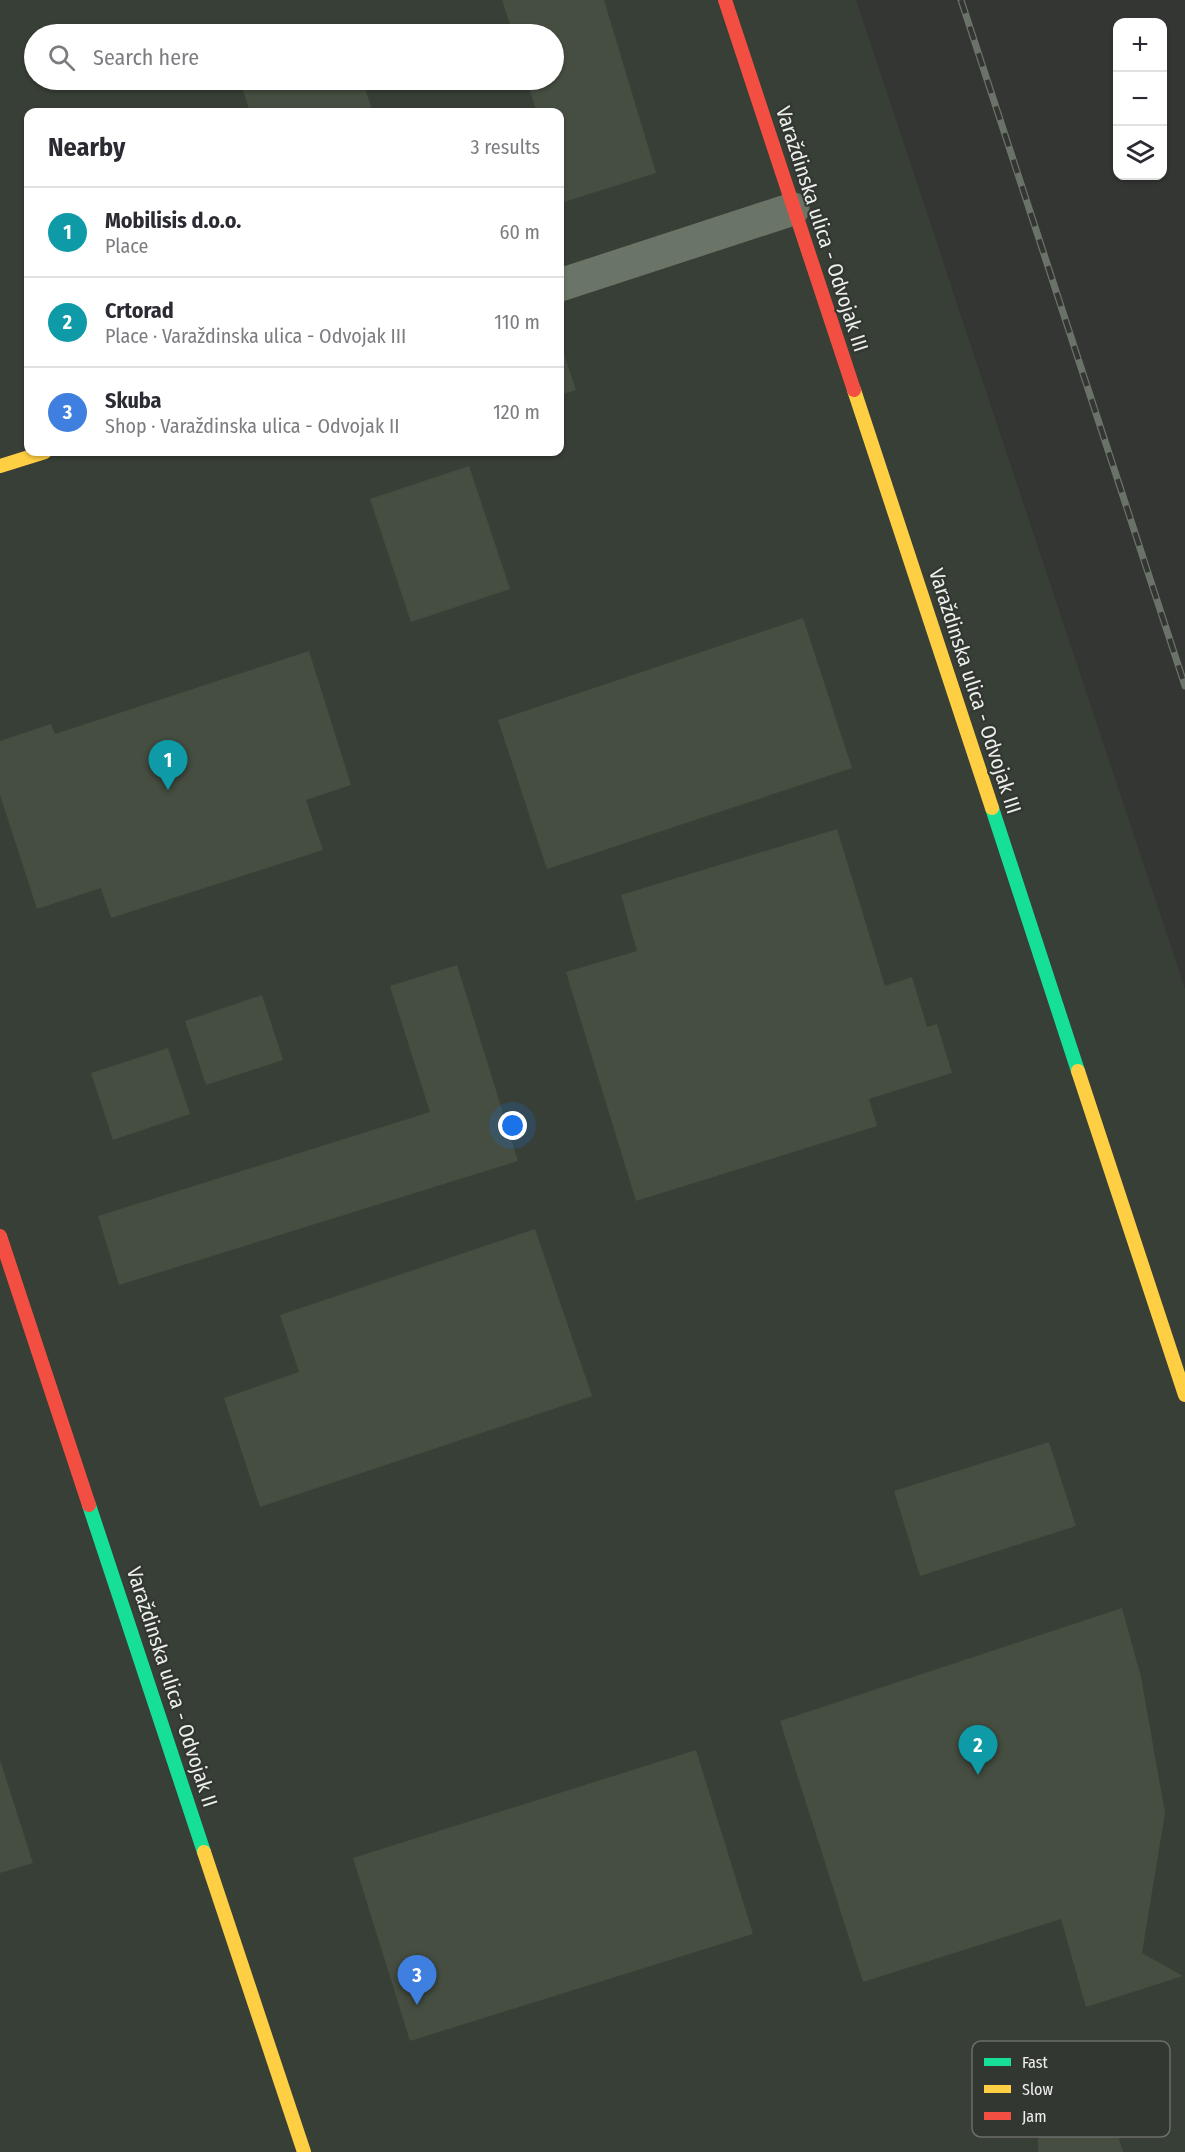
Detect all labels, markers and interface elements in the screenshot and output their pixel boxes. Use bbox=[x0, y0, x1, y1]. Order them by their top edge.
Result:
map controls bbox=[1113, 18, 1167, 180]
button: + bbox=[1113, 18, 1167, 72]
search box bbox=[24, 24, 564, 90]
icon: search bbox=[45, 41, 78, 74]
text: Search here bbox=[93, 44, 199, 71]
button: − bbox=[1113, 72, 1167, 126]
street label: Varaždinska ulica - Odvojak III bbox=[770, 103, 874, 355]
button: layers bbox=[1113, 126, 1167, 180]
text: Nearby bbox=[48, 132, 125, 163]
text: 3 results bbox=[471, 135, 540, 159]
text: Mobilisis d.o.o. bbox=[105, 207, 241, 234]
text: 1 bbox=[63, 220, 72, 244]
text: 60 m bbox=[500, 220, 540, 244]
text: Place bbox=[105, 234, 148, 258]
text: Crtorad bbox=[105, 297, 174, 324]
text: 2 bbox=[63, 310, 72, 334]
text: 110 m bbox=[494, 310, 540, 334]
text: Place · Varaždinska ulica - Odvojak III bbox=[105, 324, 406, 348]
text: Skuba bbox=[105, 387, 162, 414]
text: 3 bbox=[63, 400, 72, 424]
text: 120 m bbox=[493, 400, 540, 424]
text: Shop · Varaždinska ulica - Odvojak II bbox=[105, 414, 399, 438]
street label: Varaždinska ulica - Odvojak III bbox=[923, 565, 1027, 817]
pin: 1 bbox=[148, 740, 188, 790]
your location bbox=[498, 1111, 527, 1140]
street label: Varaždinska ulica - Odvojak II bbox=[121, 1564, 223, 1810]
pin: 2 bbox=[958, 1726, 998, 1775]
pin: 3 bbox=[398, 1956, 436, 2005]
legend bbox=[972, 2041, 1170, 2137]
text: Fast bbox=[1022, 2053, 1049, 2072]
text: Slow bbox=[1022, 2080, 1053, 2099]
text: Jam bbox=[1022, 2107, 1047, 2126]

